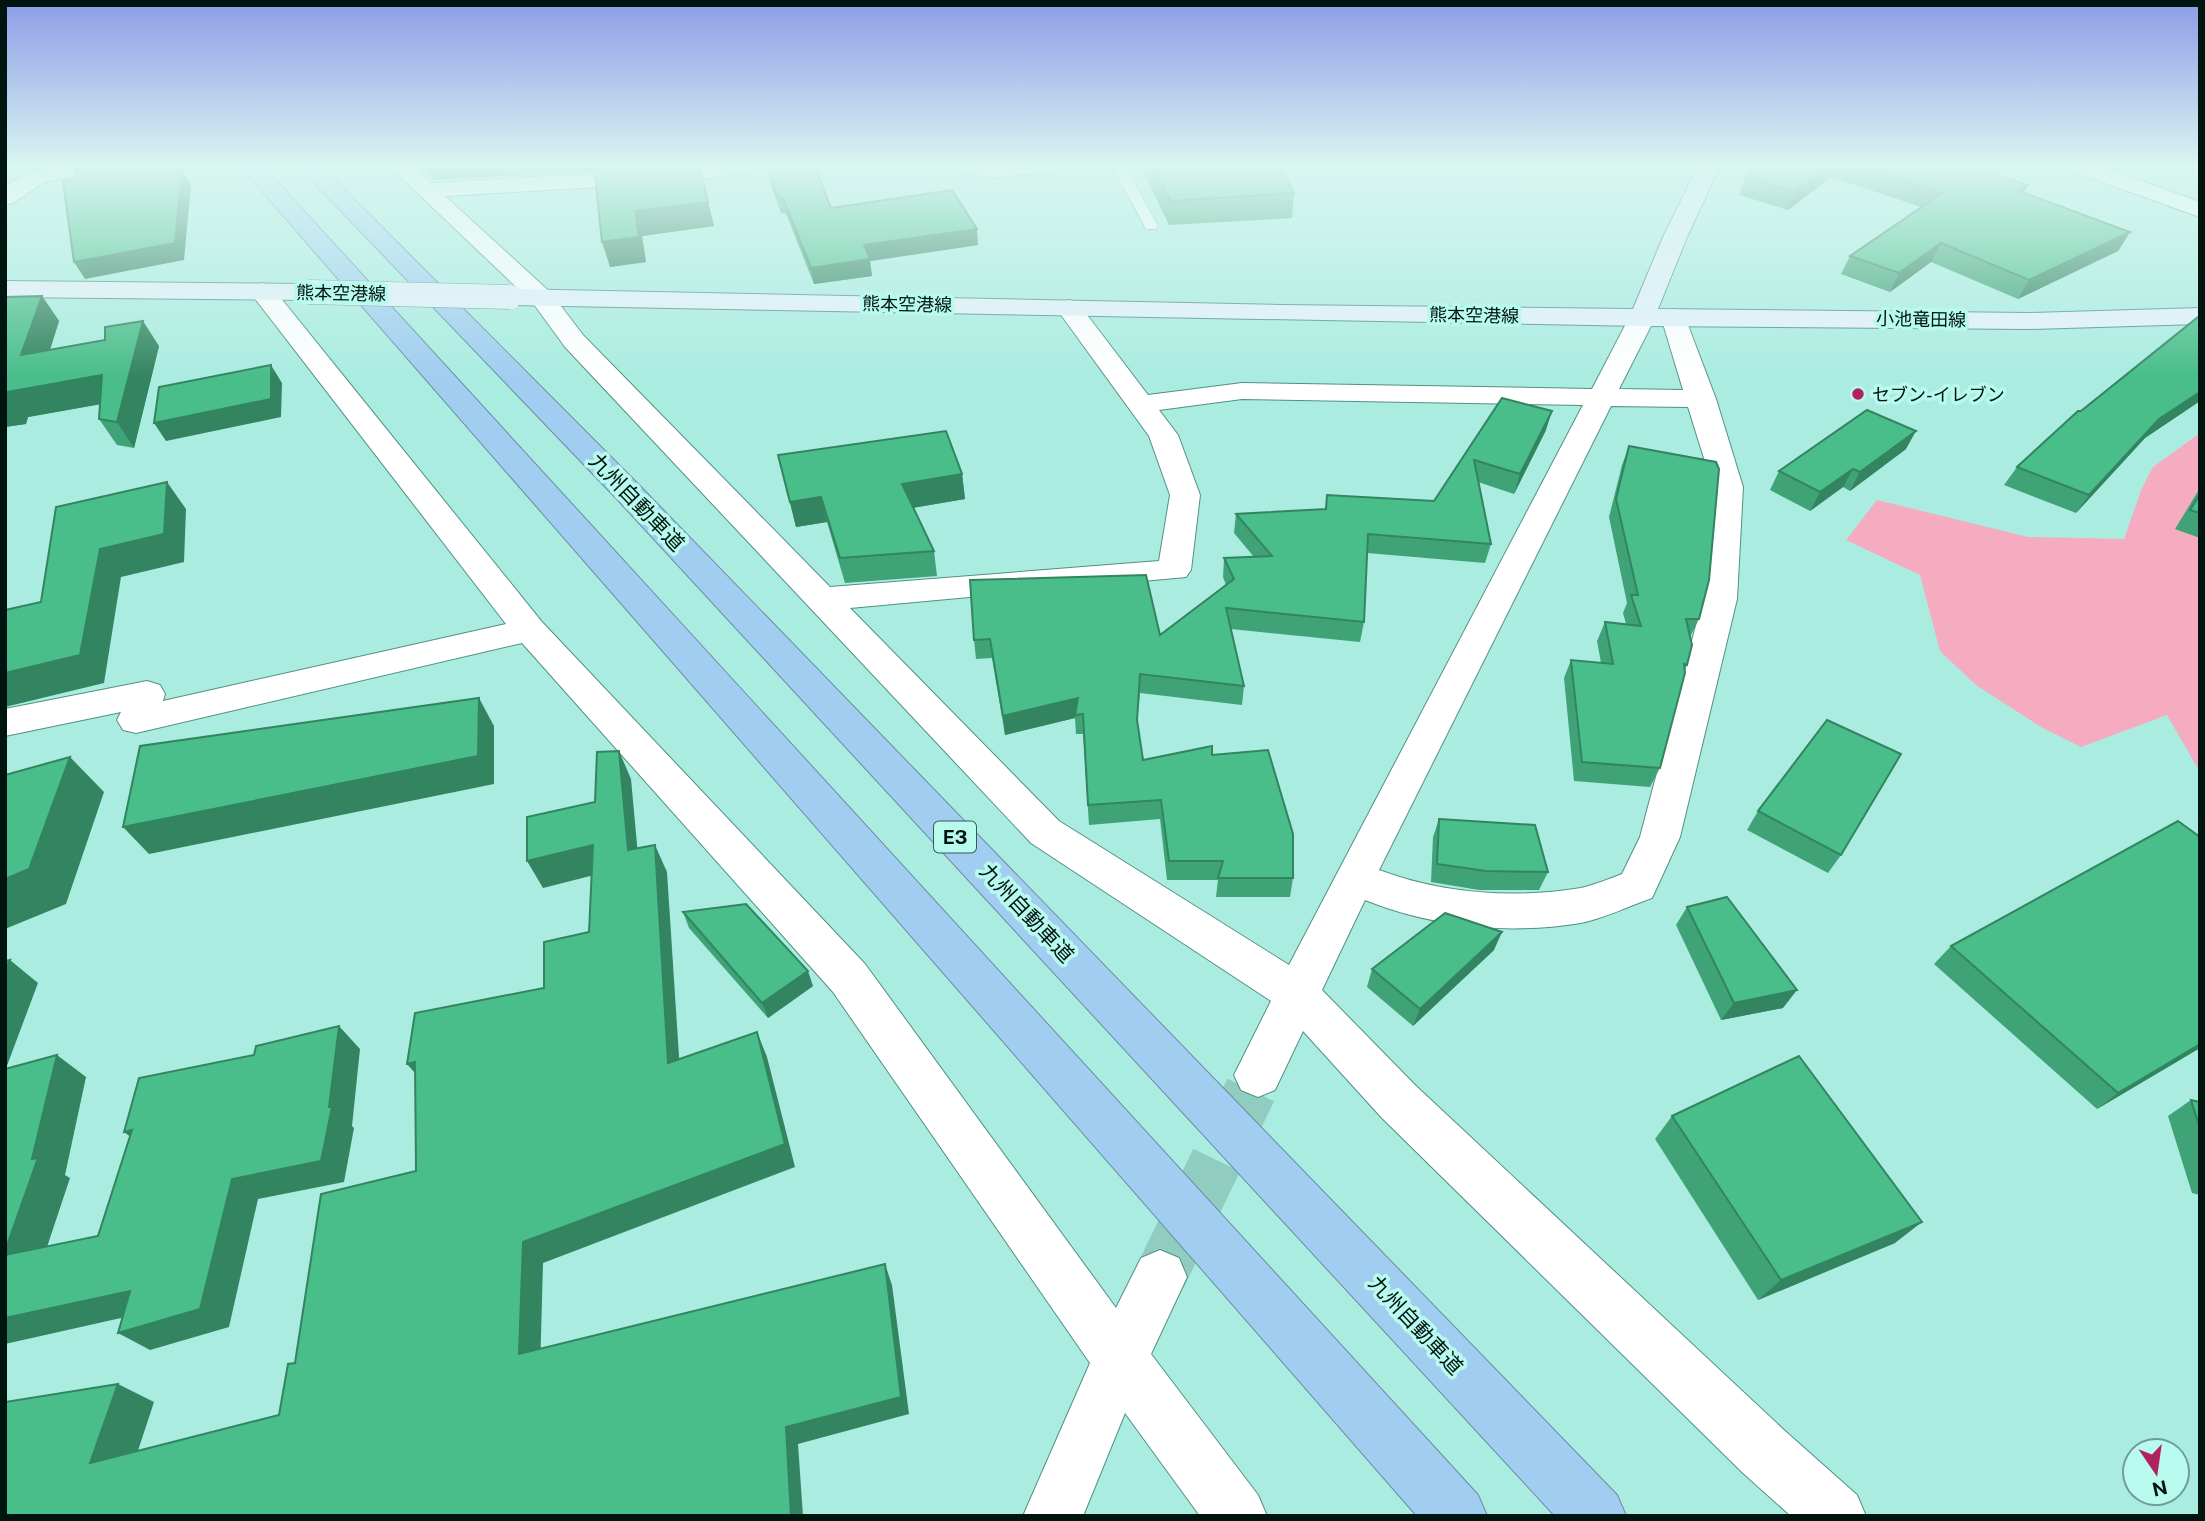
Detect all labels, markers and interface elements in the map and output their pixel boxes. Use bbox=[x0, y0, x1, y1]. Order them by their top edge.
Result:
street label: 熊本空港線 bbox=[296, 282, 386, 304]
street label: 熊本空港線 bbox=[862, 293, 952, 315]
street label: 熊本空港線 bbox=[1429, 304, 1519, 326]
street label: 小池竜田線 bbox=[1876, 308, 1966, 330]
place label: セブン-イレブン bbox=[1872, 384, 2005, 405]
marker: セブン-イレブン bbox=[1850, 386, 1866, 402]
street label: 九州自動車道 bbox=[584, 448, 690, 556]
road number: E3 bbox=[934, 822, 976, 852]
street label: 九州自動車道 bbox=[975, 858, 1079, 968]
street label: 九州自動車道 bbox=[1364, 1270, 1468, 1380]
north arrow bbox=[2121, 1437, 2191, 1507]
text: N bbox=[2150, 1476, 2170, 1501]

